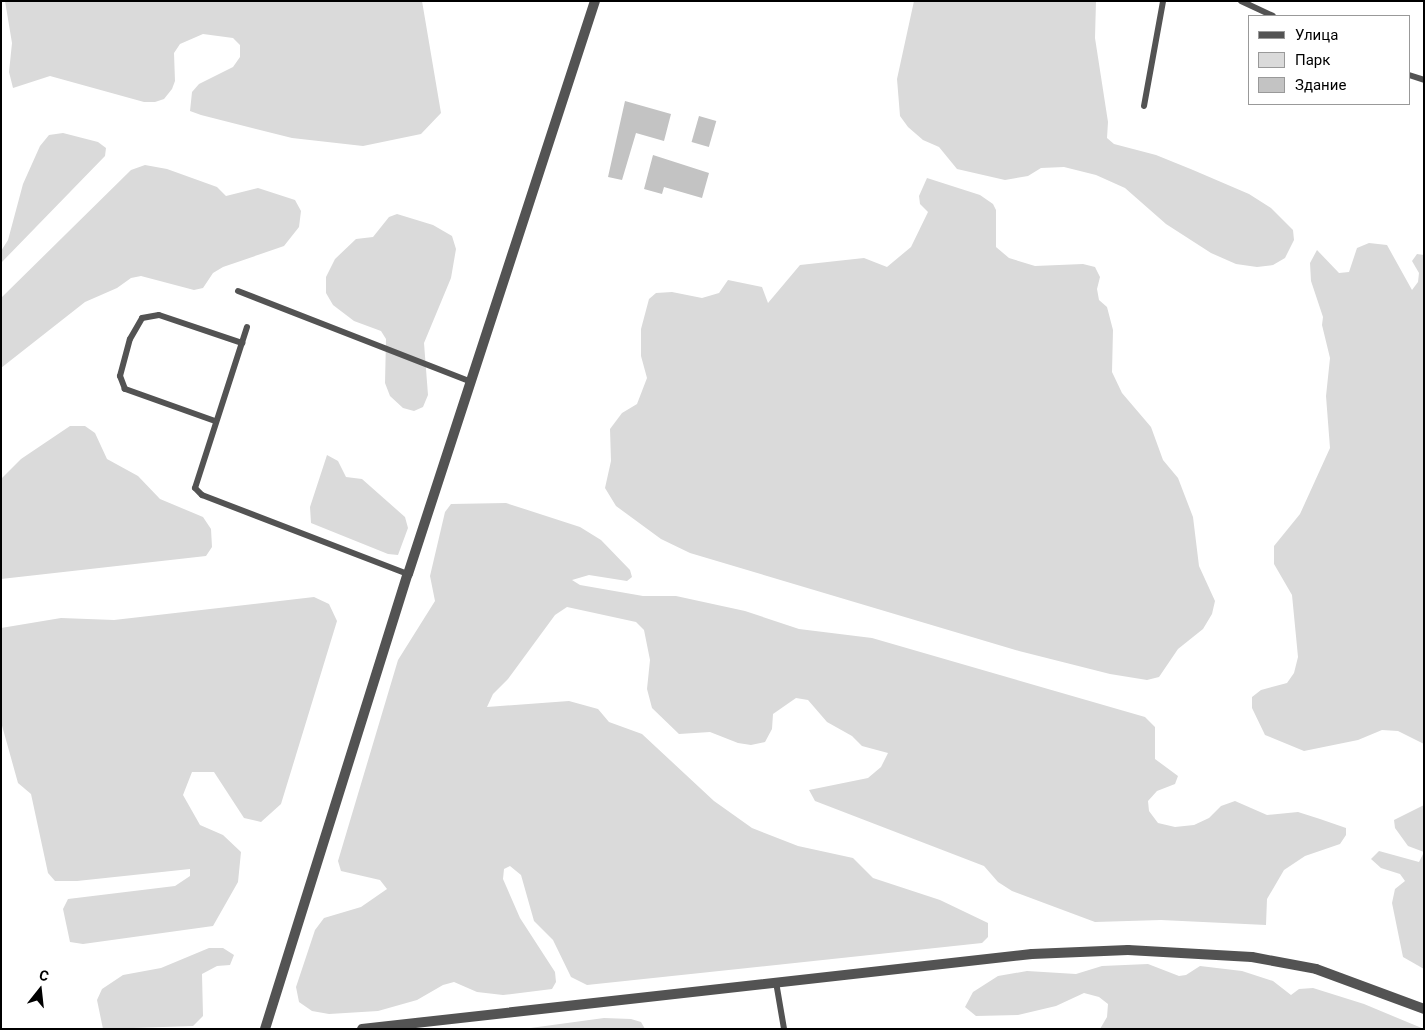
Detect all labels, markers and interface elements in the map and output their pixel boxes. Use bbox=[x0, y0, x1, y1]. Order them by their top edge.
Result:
legend bbox=[1248, 15, 1410, 105]
text: Улица bbox=[1295, 26, 1338, 44]
text: Парк bbox=[1295, 51, 1330, 69]
text: Здание bbox=[1295, 76, 1346, 94]
north arrow bbox=[15, 965, 65, 1015]
text: С bbox=[38, 967, 51, 985]

